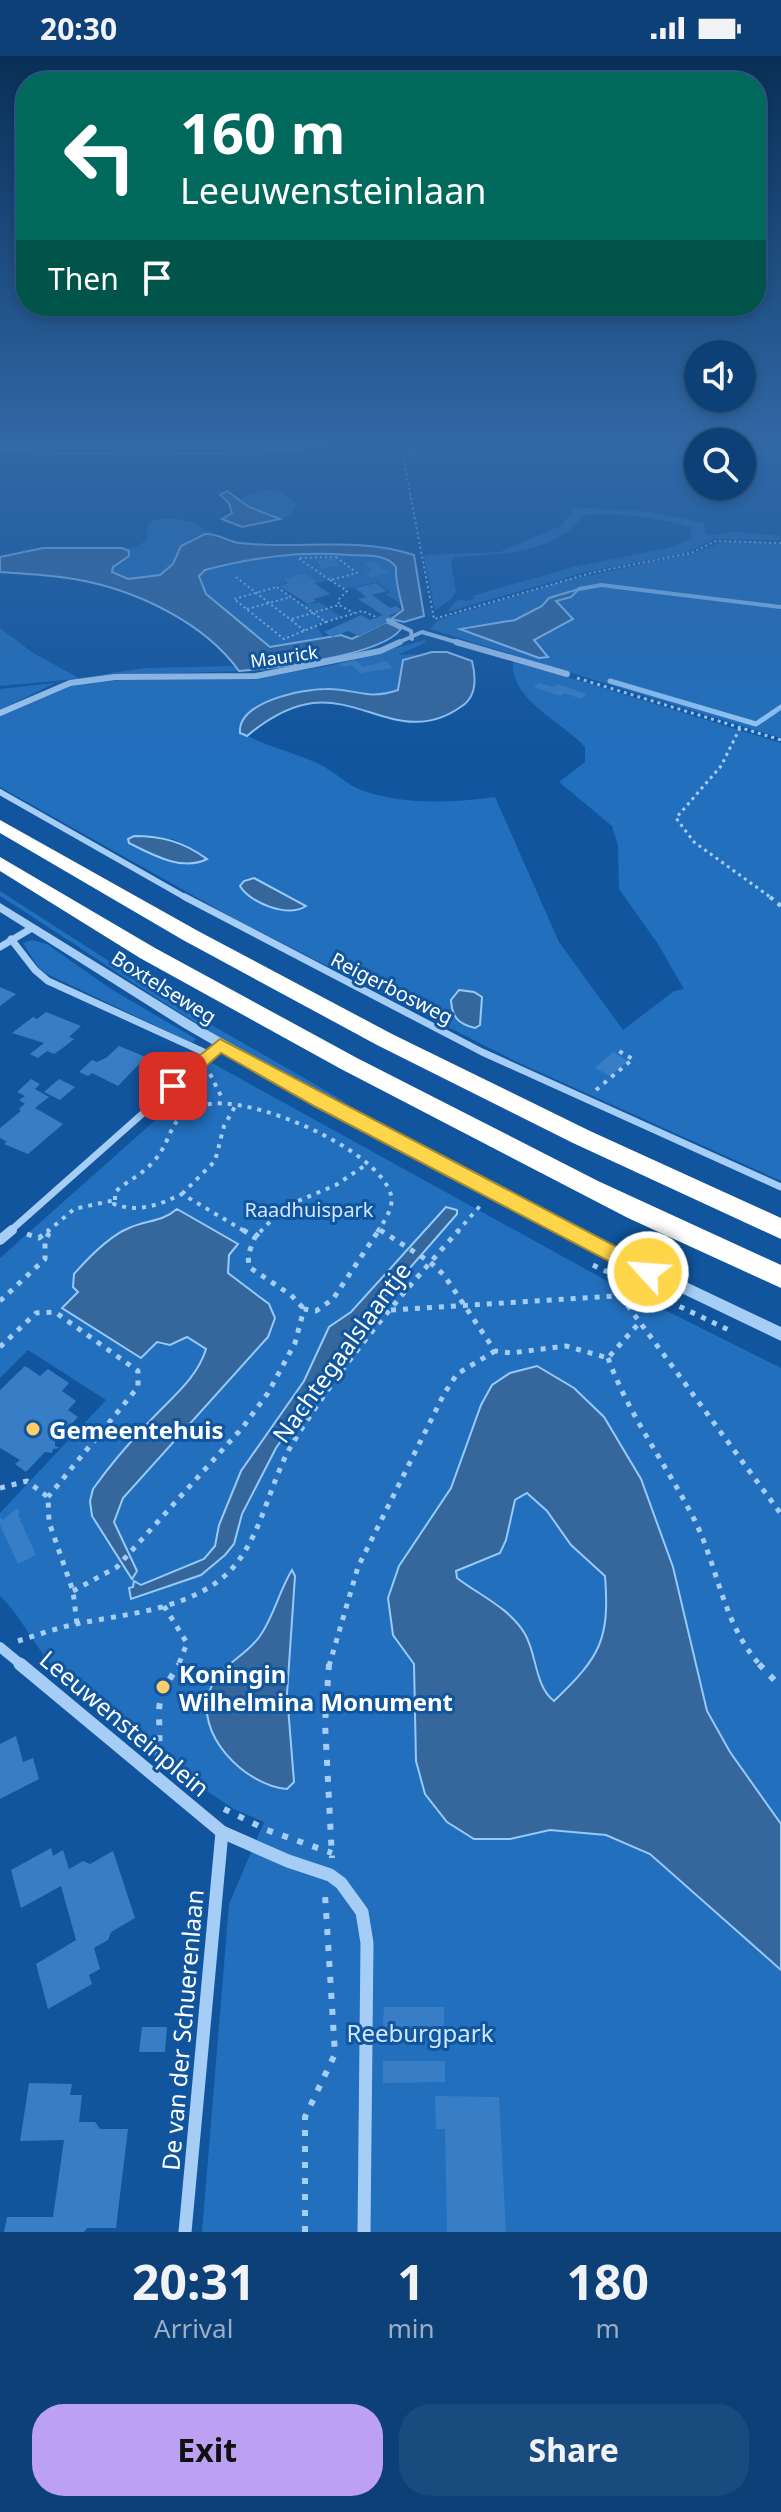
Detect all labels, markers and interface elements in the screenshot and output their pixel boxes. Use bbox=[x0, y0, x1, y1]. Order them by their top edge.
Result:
text: 20:30 bbox=[40, 8, 117, 49]
text: 160 m bbox=[180, 94, 345, 170]
icon: left bbox=[48, 104, 152, 208]
text: Leeuwensteinlaan bbox=[180, 166, 487, 215]
icon: arrive bbox=[135, 256, 179, 300]
text: Then bbox=[48, 258, 119, 299]
map controls bbox=[684, 340, 756, 500]
button: sound bbox=[684, 340, 756, 412]
button: search bbox=[684, 428, 756, 500]
street label: Maurick bbox=[249, 639, 320, 673]
street label: Boxtelseweg bbox=[107, 944, 221, 1030]
street label: Reigerbosweg bbox=[326, 946, 458, 1030]
pin bbox=[139, 1052, 207, 1120]
icon: arrive bbox=[151, 1064, 195, 1108]
park label: Raadhuispark bbox=[244, 1196, 374, 1223]
position arrow bbox=[606, 1230, 690, 1314]
street label: Nachtegaalslaantje bbox=[264, 1255, 418, 1449]
place label: Gemeentehuis bbox=[49, 1413, 224, 1446]
marker: Gemeentehuis bbox=[24, 1420, 42, 1438]
street label: Leeuwensteinplein bbox=[33, 1642, 217, 1804]
place label: Koningin Wilhelmina Monument bbox=[179, 1657, 453, 1718]
marker: Koningin Wilhelmina Monument bbox=[154, 1678, 172, 1696]
street label: De van der Schuerenlaan bbox=[153, 1888, 211, 2172]
park label: Reeburgpark bbox=[347, 2016, 494, 2049]
text: 20:31 bbox=[132, 2249, 255, 2314]
text: 1 bbox=[397, 2249, 425, 2314]
text: 180 bbox=[567, 2249, 649, 2314]
text: Arrival bbox=[154, 2310, 233, 2346]
text: min bbox=[387, 2310, 435, 2346]
text: m bbox=[596, 2310, 620, 2346]
button: Exit bbox=[32, 2404, 383, 2496]
button: Share bbox=[399, 2404, 749, 2496]

